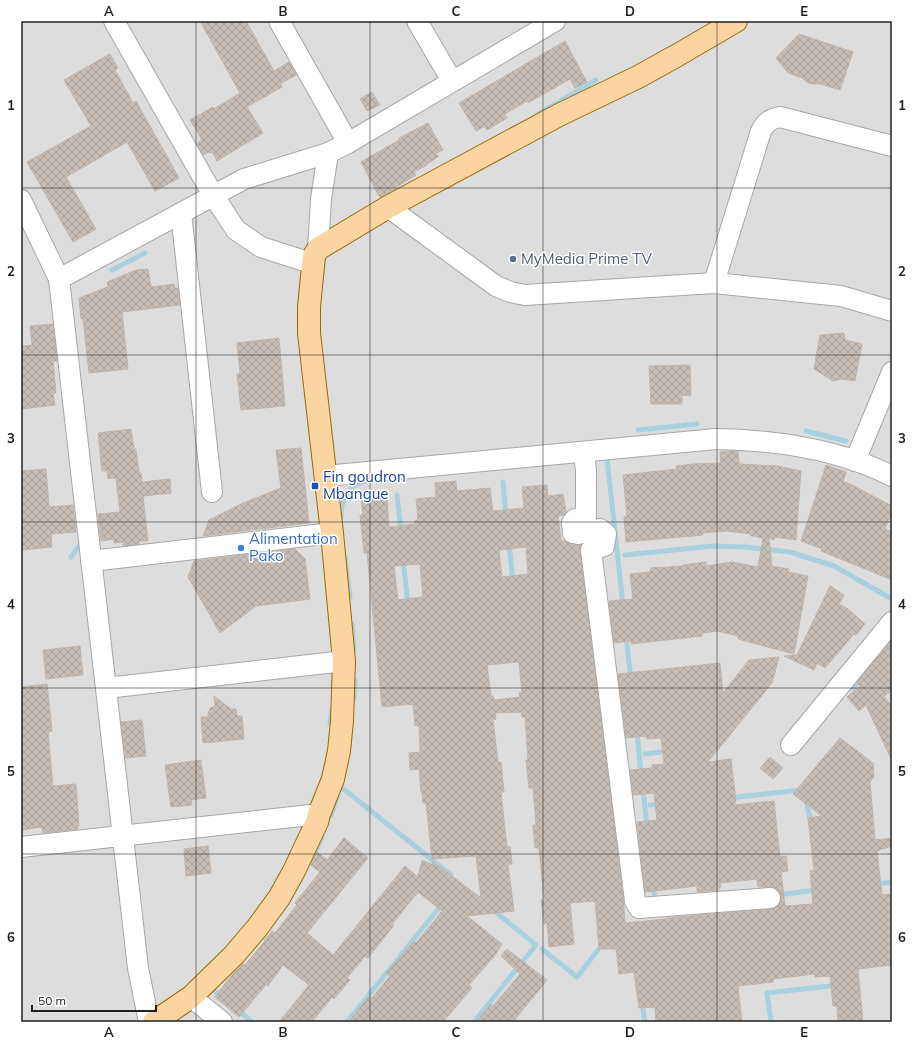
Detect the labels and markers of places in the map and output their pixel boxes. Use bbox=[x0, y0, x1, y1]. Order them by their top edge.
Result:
place label: MyMedia Prime TV bbox=[521, 249, 652, 268]
marker: MyMedia Prime TV bbox=[508, 254, 518, 264]
place label: Fin goudron Mbangue bbox=[323, 467, 406, 503]
marker: Fin goudron Mbangue bbox=[310, 481, 320, 491]
place label: Alimentation Pako bbox=[249, 529, 338, 565]
marker: Alimentation Pako bbox=[236, 543, 246, 553]

